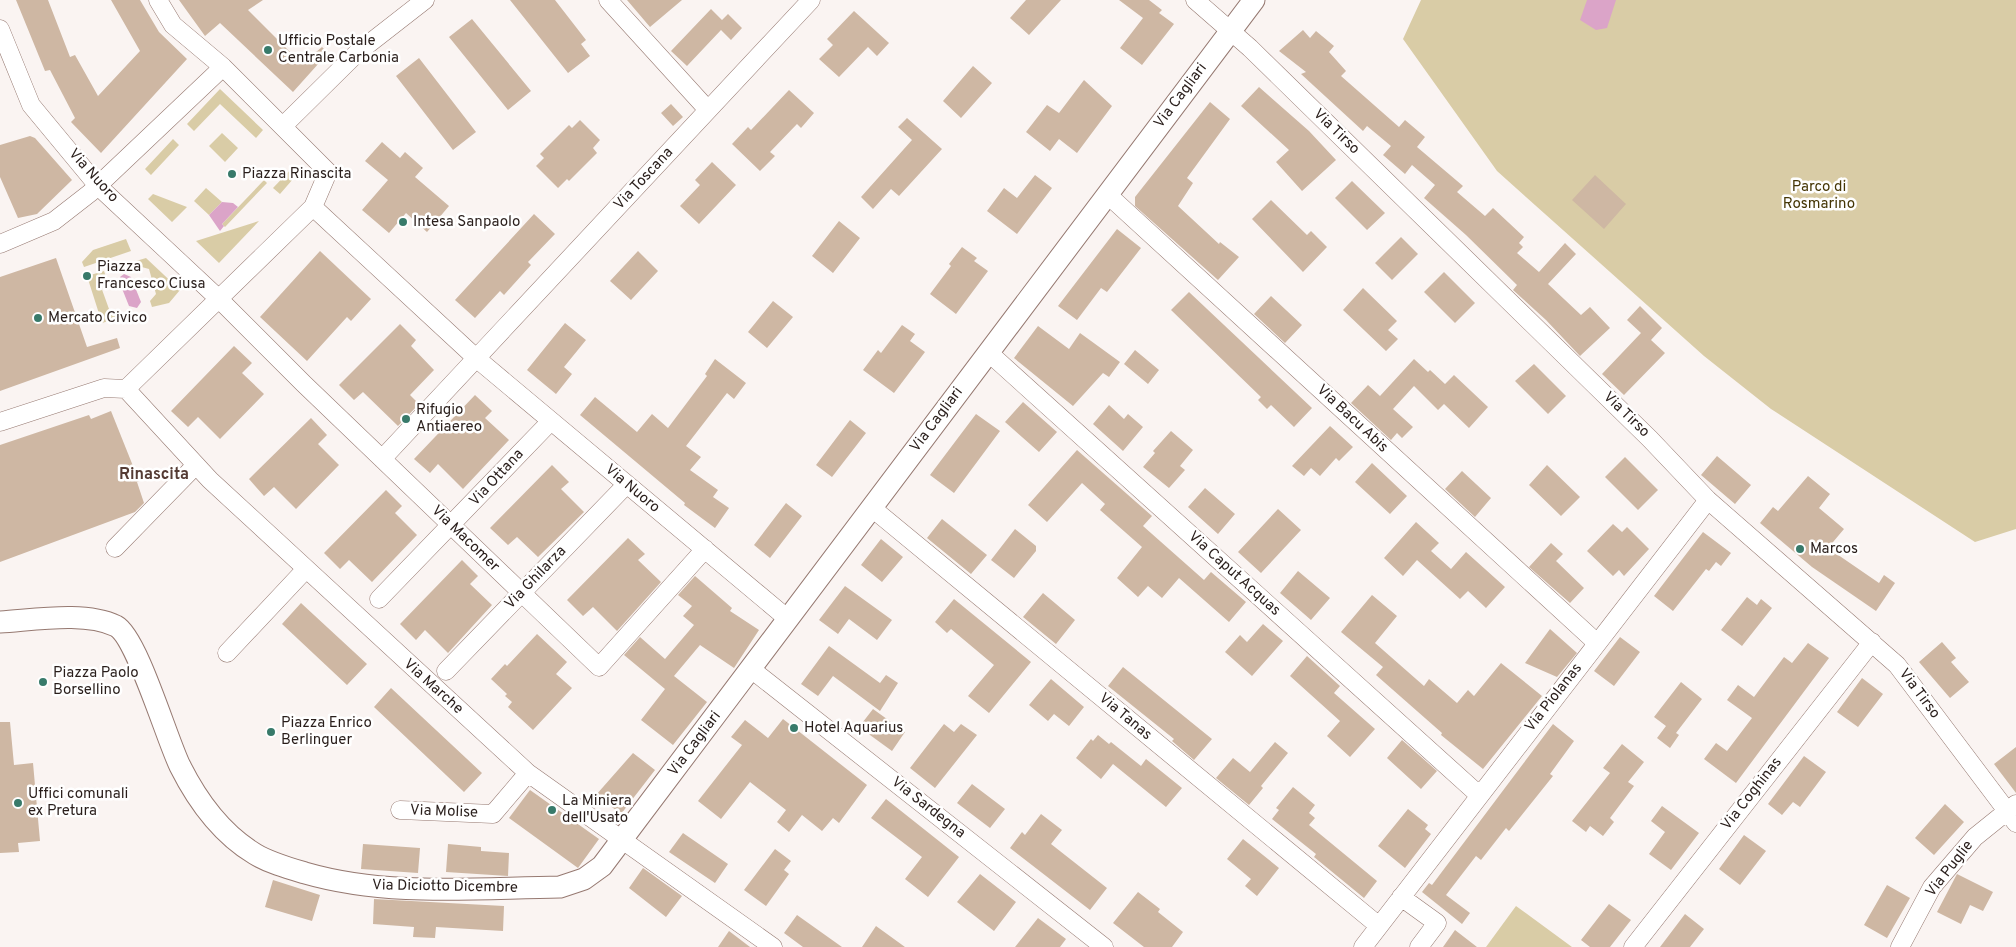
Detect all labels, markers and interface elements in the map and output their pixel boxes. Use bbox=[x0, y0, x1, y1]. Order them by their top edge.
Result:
place label: Ufficio Postale Centrale Carbonia bbox=[278, 32, 399, 68]
marker: Ufficio Postale Centrale Carbonia bbox=[262, 44, 274, 56]
street label: Via Cagliari bbox=[1150, 60, 1212, 132]
street label: Via Tirso bbox=[1309, 105, 1363, 159]
street label: Via Toscana bbox=[610, 144, 678, 214]
street label: Via Nuoro bbox=[64, 145, 122, 207]
place label: Piazza Rinascita bbox=[242, 165, 352, 184]
marker: Piazza Rinascita bbox=[226, 168, 238, 180]
park label: Parco di Rosmarino bbox=[1783, 178, 1855, 214]
place label: Intesa Sanpaolo bbox=[413, 213, 520, 232]
marker: Intesa Sanpaolo bbox=[397, 216, 409, 228]
place label: Piazza Francesco Ciusa bbox=[97, 258, 205, 294]
marker: Piazza Francesco Ciusa bbox=[81, 270, 93, 282]
place label: Mercato Civico bbox=[48, 309, 147, 328]
marker: Mercato Civico bbox=[32, 312, 44, 324]
street label: Via Bacu Abis bbox=[1312, 381, 1392, 457]
street label: Via Cagliari bbox=[906, 384, 968, 456]
street label: Via Tirso bbox=[1599, 388, 1653, 442]
place label: Rifugio Antiaereo bbox=[416, 401, 482, 437]
marker: Rifugio Antiaereo bbox=[400, 413, 412, 425]
street label: Via Ottana bbox=[466, 445, 528, 511]
street label: Via Nuoro bbox=[601, 460, 663, 518]
district label: Rinascita bbox=[119, 465, 189, 485]
street label: Via Macomer bbox=[427, 502, 503, 576]
street label: Via Caput Acquas bbox=[1184, 527, 1284, 621]
place label: Marcos bbox=[1810, 540, 1858, 559]
street label: Via Ghilarza bbox=[501, 542, 571, 614]
marker: Marcos bbox=[1794, 543, 1806, 555]
street label: Via Marche bbox=[399, 655, 467, 719]
street label: Via Piolanas bbox=[1521, 660, 1587, 736]
place label: Piazza Paolo Borsellino bbox=[53, 664, 139, 700]
street label: Via Tirso bbox=[1894, 665, 1944, 723]
marker: Piazza Paolo Borsellino bbox=[37, 676, 49, 688]
street label: Via Tanas bbox=[1094, 689, 1156, 745]
street label: Via Cagliari bbox=[664, 708, 726, 780]
place label: Piazza Enrico Berlinguer bbox=[281, 714, 372, 750]
place label: Hotel Aquarius bbox=[804, 719, 903, 738]
marker: Hotel Aquarius bbox=[788, 722, 800, 734]
marker: Piazza Enrico Berlinguer bbox=[265, 726, 277, 738]
street label: Via Coghinas bbox=[1718, 754, 1786, 834]
street label: Via Sardegna bbox=[887, 773, 969, 843]
place label: Uffici comunali ex Pretura bbox=[28, 785, 128, 821]
place label: La Miniera dell'Usato bbox=[562, 792, 632, 828]
marker: Uffici comunali ex Pretura bbox=[12, 797, 24, 809]
street label: Via Molise bbox=[410, 801, 478, 823]
marker: La Miniera dell'Usato bbox=[546, 804, 558, 816]
street label: Via Puglie bbox=[1922, 837, 1978, 901]
street label: Via Diciotto Dicembre bbox=[372, 876, 518, 898]

